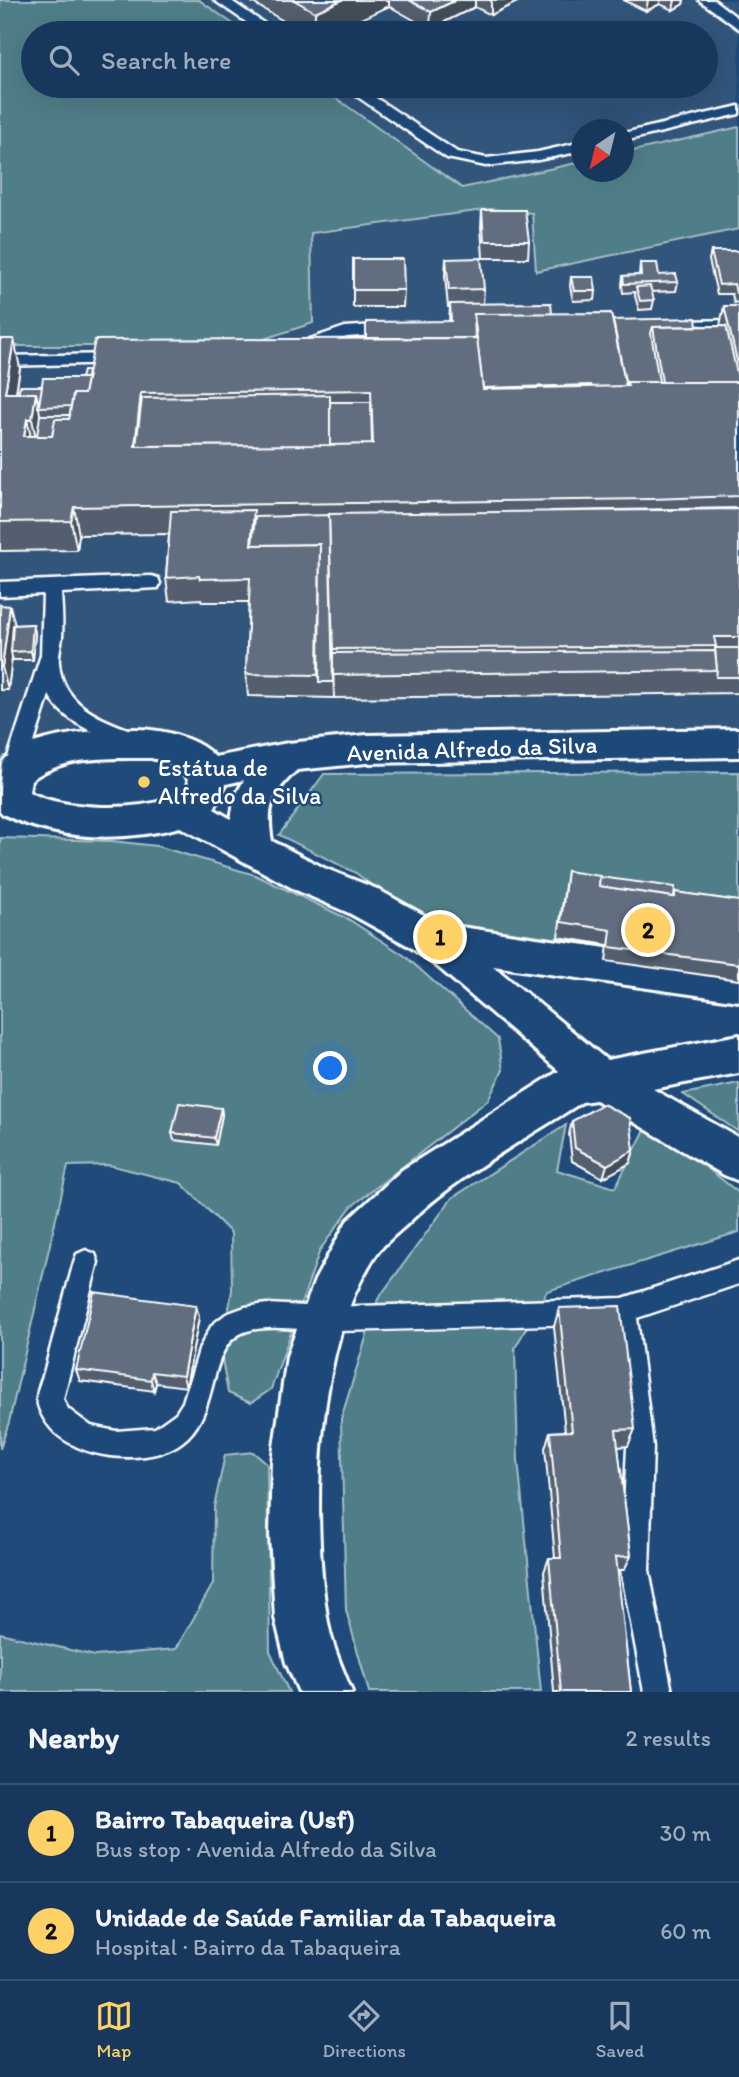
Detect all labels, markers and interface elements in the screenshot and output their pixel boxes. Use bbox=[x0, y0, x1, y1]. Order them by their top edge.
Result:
search box bbox=[21, 21, 718, 98]
icon: search bbox=[45, 41, 83, 79]
text: Search here bbox=[101, 44, 231, 76]
north arrow bbox=[571, 119, 634, 182]
street label: Avenida Alfredo da Silva bbox=[346, 730, 598, 767]
place label: Estátua de Alfredo da Silva bbox=[158, 753, 321, 810]
marker: Estátua de Alfredo da Silva bbox=[136, 774, 152, 790]
pin: 2 bbox=[625, 904, 671, 956]
pin: 1 bbox=[417, 911, 463, 963]
your location bbox=[313, 1051, 347, 1085]
text: Nearby bbox=[28, 1719, 119, 1756]
text: 2 results bbox=[625, 1724, 711, 1752]
text: Bairro Tabaqueira (Usf) bbox=[95, 1803, 355, 1835]
text: 1 bbox=[46, 1819, 56, 1847]
text: 30 m bbox=[660, 1819, 711, 1847]
text: Bus stop · Avenida Alfredo da Silva bbox=[95, 1835, 437, 1863]
text: Unidade de Saúde Familiar da Tabaqueira bbox=[95, 1901, 556, 1933]
text: 2 bbox=[45, 1917, 57, 1945]
text: 60 m bbox=[660, 1917, 711, 1945]
text: Hospital · Bairro da Tabaqueira bbox=[95, 1933, 401, 1961]
tab: Map bbox=[95, 1997, 133, 2062]
tab: Directions bbox=[322, 1997, 406, 2062]
tab: Saved bbox=[596, 1997, 644, 2062]

